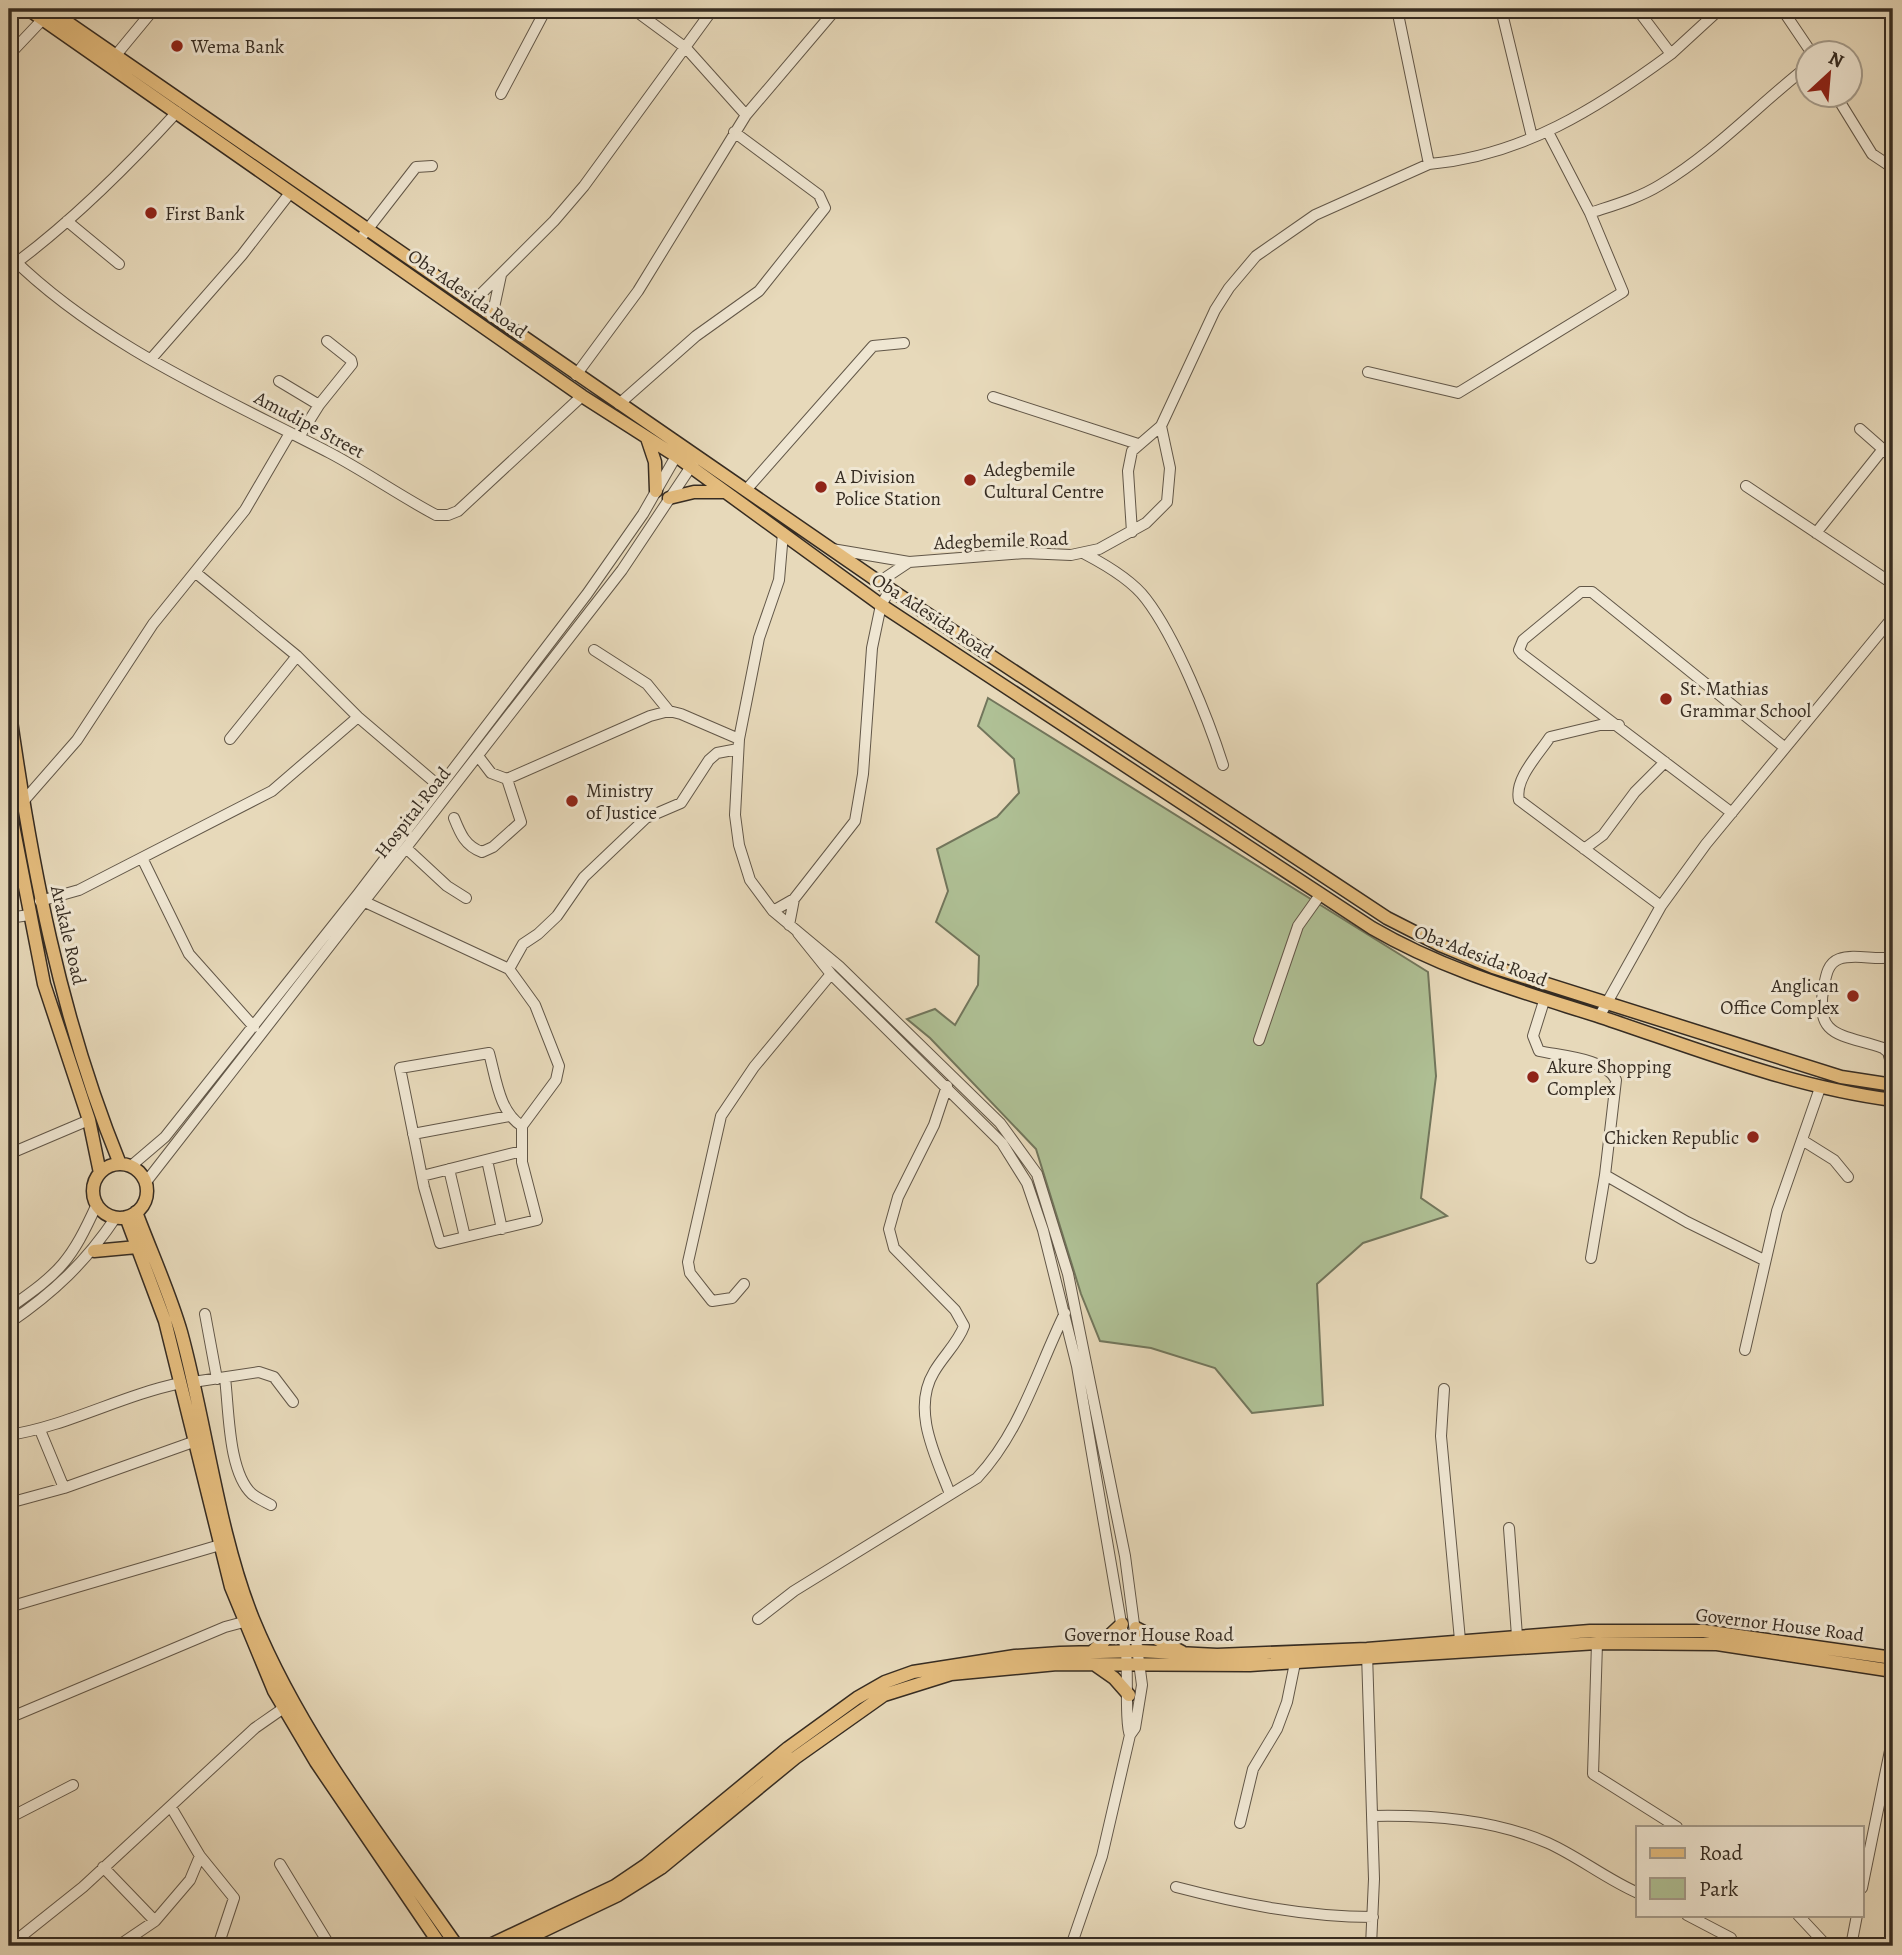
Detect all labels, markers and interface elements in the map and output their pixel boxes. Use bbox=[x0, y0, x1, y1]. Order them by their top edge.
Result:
place label: Wema Bank bbox=[190, 34, 285, 60]
marker: Wema Bank bbox=[169, 38, 185, 54]
north arrow bbox=[1794, 38, 1864, 108]
text: N bbox=[1824, 45, 1848, 74]
place label: First Bank bbox=[165, 201, 245, 227]
marker: First Bank bbox=[143, 205, 159, 221]
street label: Oba Adesida Road bbox=[402, 243, 533, 345]
street label: Amudipe Street bbox=[249, 384, 369, 465]
place label: Adegbemile Cultural Centre bbox=[983, 457, 1104, 505]
place label: A Division Police Station bbox=[834, 464, 941, 512]
marker: Adegbemile Cultural Centre bbox=[962, 472, 978, 488]
marker: A Division Police Station bbox=[813, 479, 829, 495]
street label: Adegbemile Road bbox=[932, 526, 1070, 556]
street label: Oba Adesida Road bbox=[867, 567, 999, 665]
place label: St. Mathias Grammar School bbox=[1680, 676, 1812, 724]
marker: St. Mathias Grammar School bbox=[1658, 691, 1674, 707]
street label: Hospital Road bbox=[369, 761, 457, 864]
place label: Ministry of Justice bbox=[586, 778, 657, 826]
marker: Ministry of Justice bbox=[564, 793, 580, 809]
street label: Arakale Road bbox=[44, 882, 92, 988]
street label: Oba Adesida Road bbox=[1410, 919, 1552, 993]
place label: Anglican Office Complex bbox=[1720, 973, 1839, 1021]
marker: Anglican Office Complex bbox=[1845, 988, 1861, 1004]
place label: Akure Shopping Complex bbox=[1546, 1054, 1672, 1102]
marker: Akure Shopping Complex bbox=[1525, 1069, 1541, 1085]
place label: Chicken Republic bbox=[1604, 1125, 1739, 1151]
marker: Chicken Republic bbox=[1745, 1129, 1761, 1145]
street label: Governor House Road bbox=[1694, 1602, 1866, 1648]
street label: Governor House Road bbox=[1064, 1622, 1235, 1648]
legend bbox=[1636, 1826, 1864, 1916]
text: Road bbox=[1699, 1839, 1743, 1867]
text: Park bbox=[1699, 1875, 1739, 1903]

